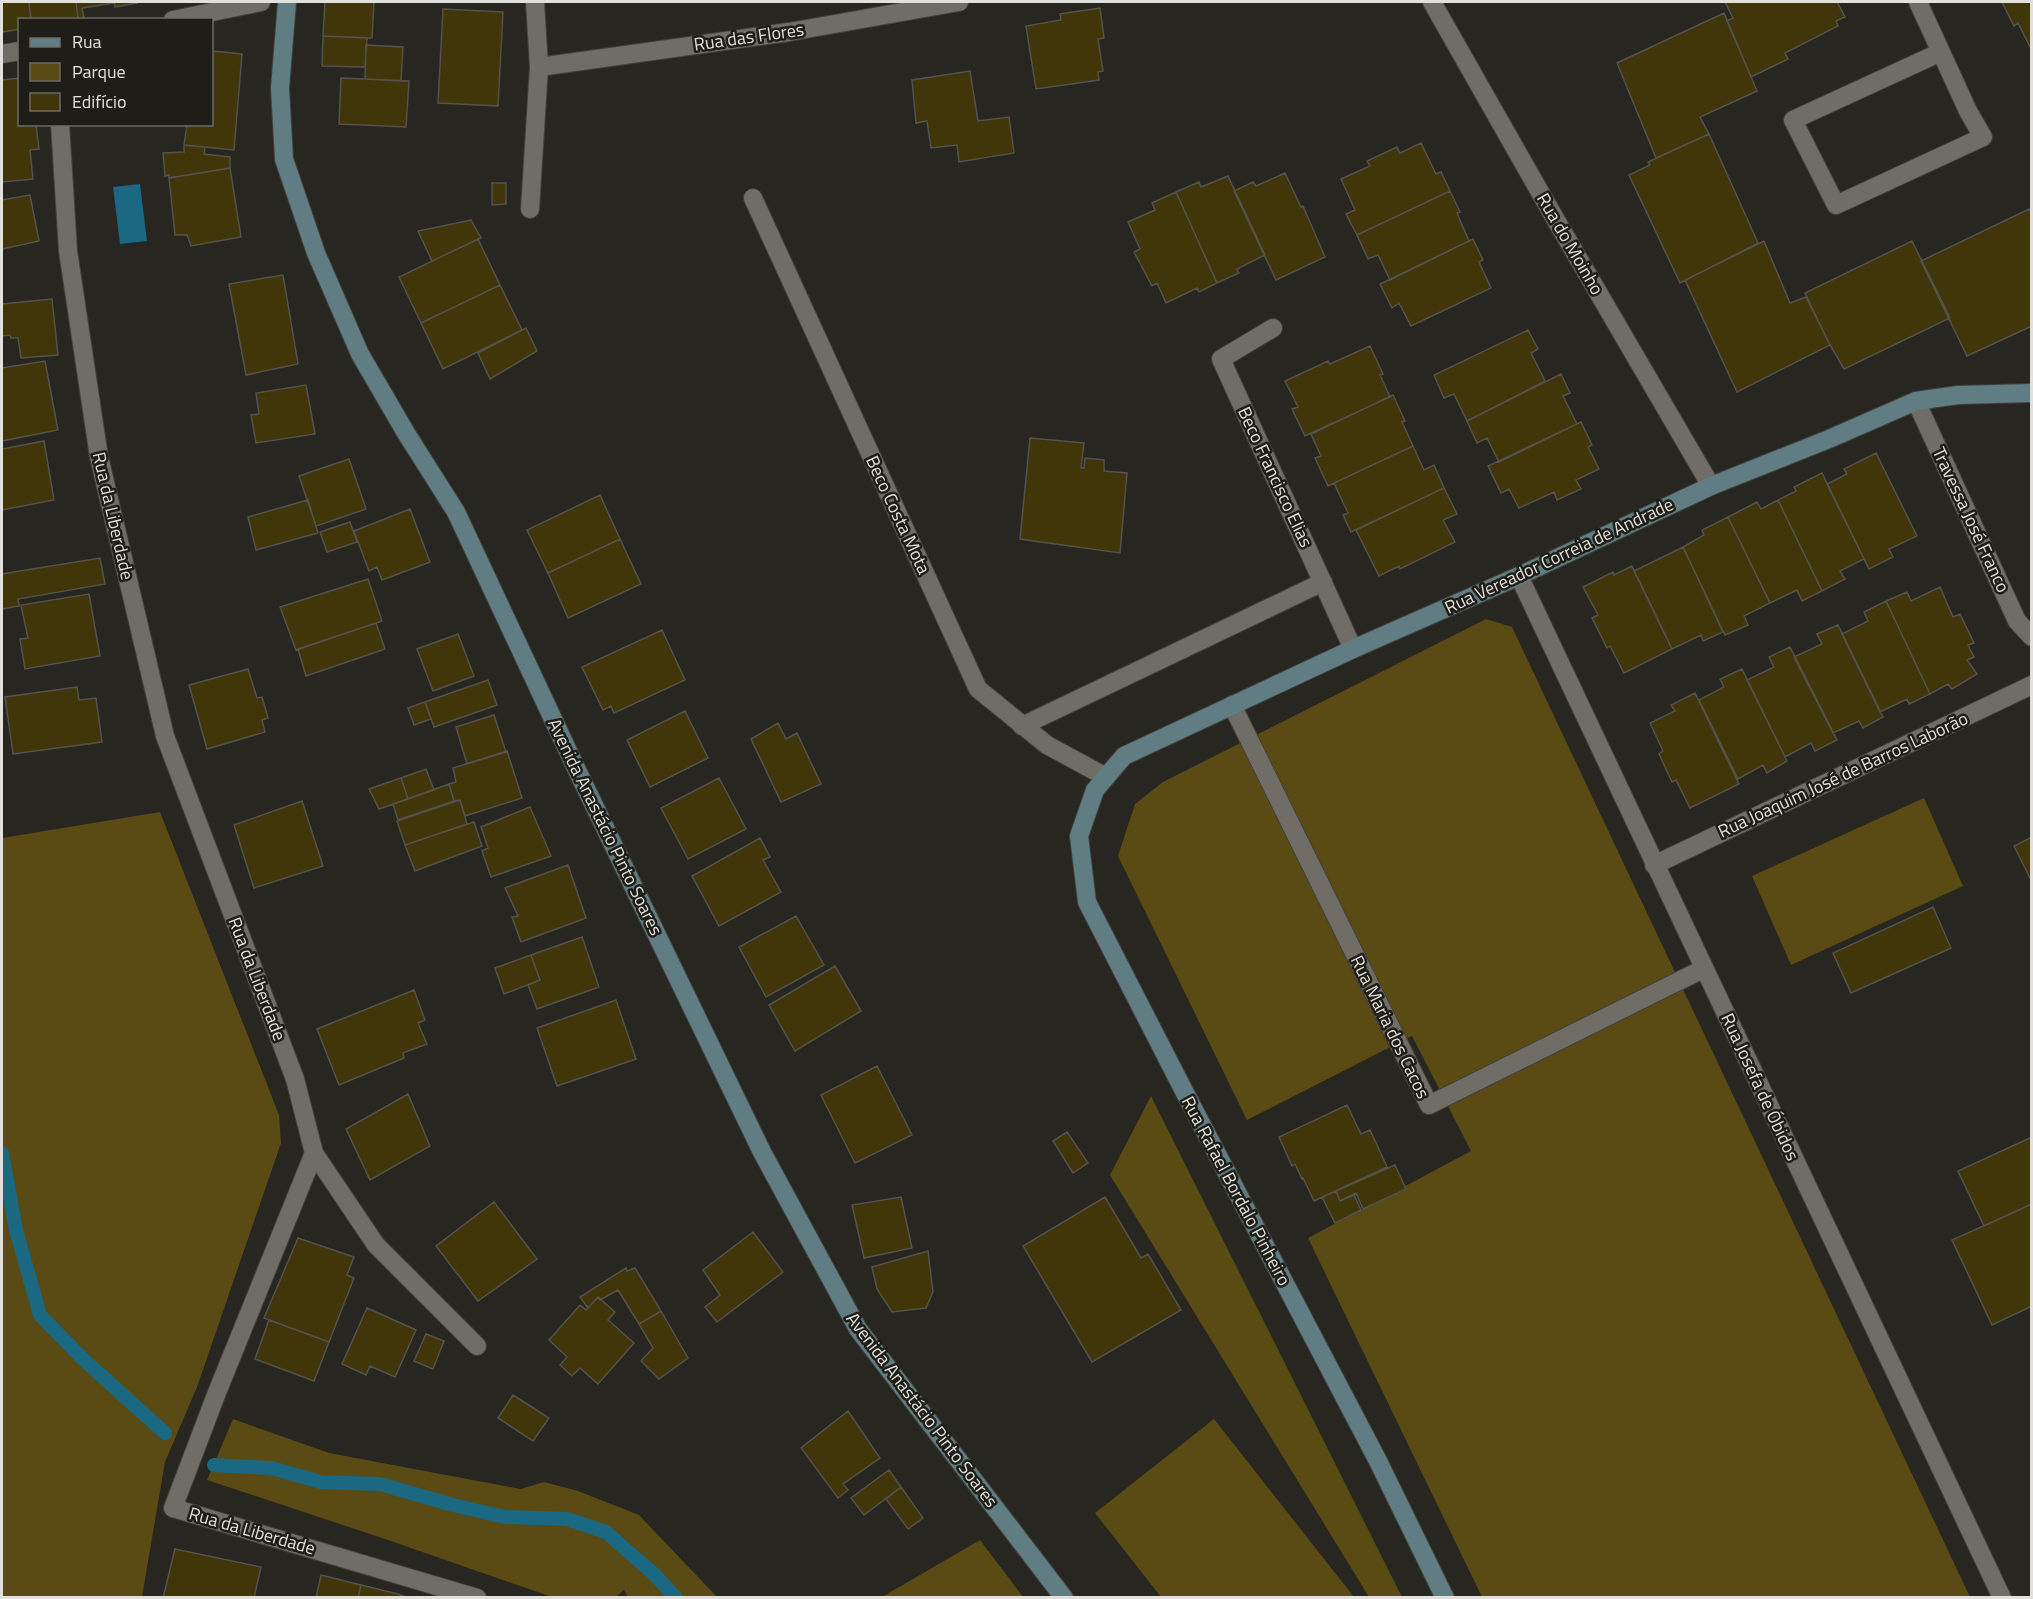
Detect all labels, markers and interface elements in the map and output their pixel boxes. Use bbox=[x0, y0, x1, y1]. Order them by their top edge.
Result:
street label: Rua das Flores bbox=[692, 15, 806, 58]
legend bbox=[18, 18, 213, 126]
text: Rua bbox=[72, 28, 102, 55]
text: Parque bbox=[72, 58, 126, 85]
text: Edifício bbox=[72, 88, 126, 115]
street label: Rua do Moinho bbox=[1530, 188, 1611, 300]
street label: Beco Francisco Elias bbox=[1231, 402, 1320, 551]
street label: Travessa José Franco bbox=[1926, 443, 2017, 597]
street label: Rua da Liberdade bbox=[86, 449, 141, 582]
street label: Beco Costa Mota bbox=[859, 451, 938, 578]
street label: Rua Vereador Correia de Andrade bbox=[1440, 491, 1678, 621]
street label: Rua Joaquim José de Barros Laborão bbox=[1713, 705, 1972, 845]
street label: Avenida Anastácio Pinto Soares bbox=[541, 714, 670, 940]
street label: Rua da Liberdade bbox=[222, 913, 293, 1045]
street label: Rua Maria dos Cacos bbox=[1344, 950, 1437, 1103]
street label: Rua Josefa de Óbidos bbox=[1714, 1009, 1806, 1165]
street label: Rua Rafael Bordalo Pinheiro bbox=[1175, 1091, 1298, 1290]
street label: Avenida Anastácio Pinto Soares bbox=[840, 1306, 1005, 1513]
street label: Rua da Liberdade bbox=[186, 1500, 319, 1561]

